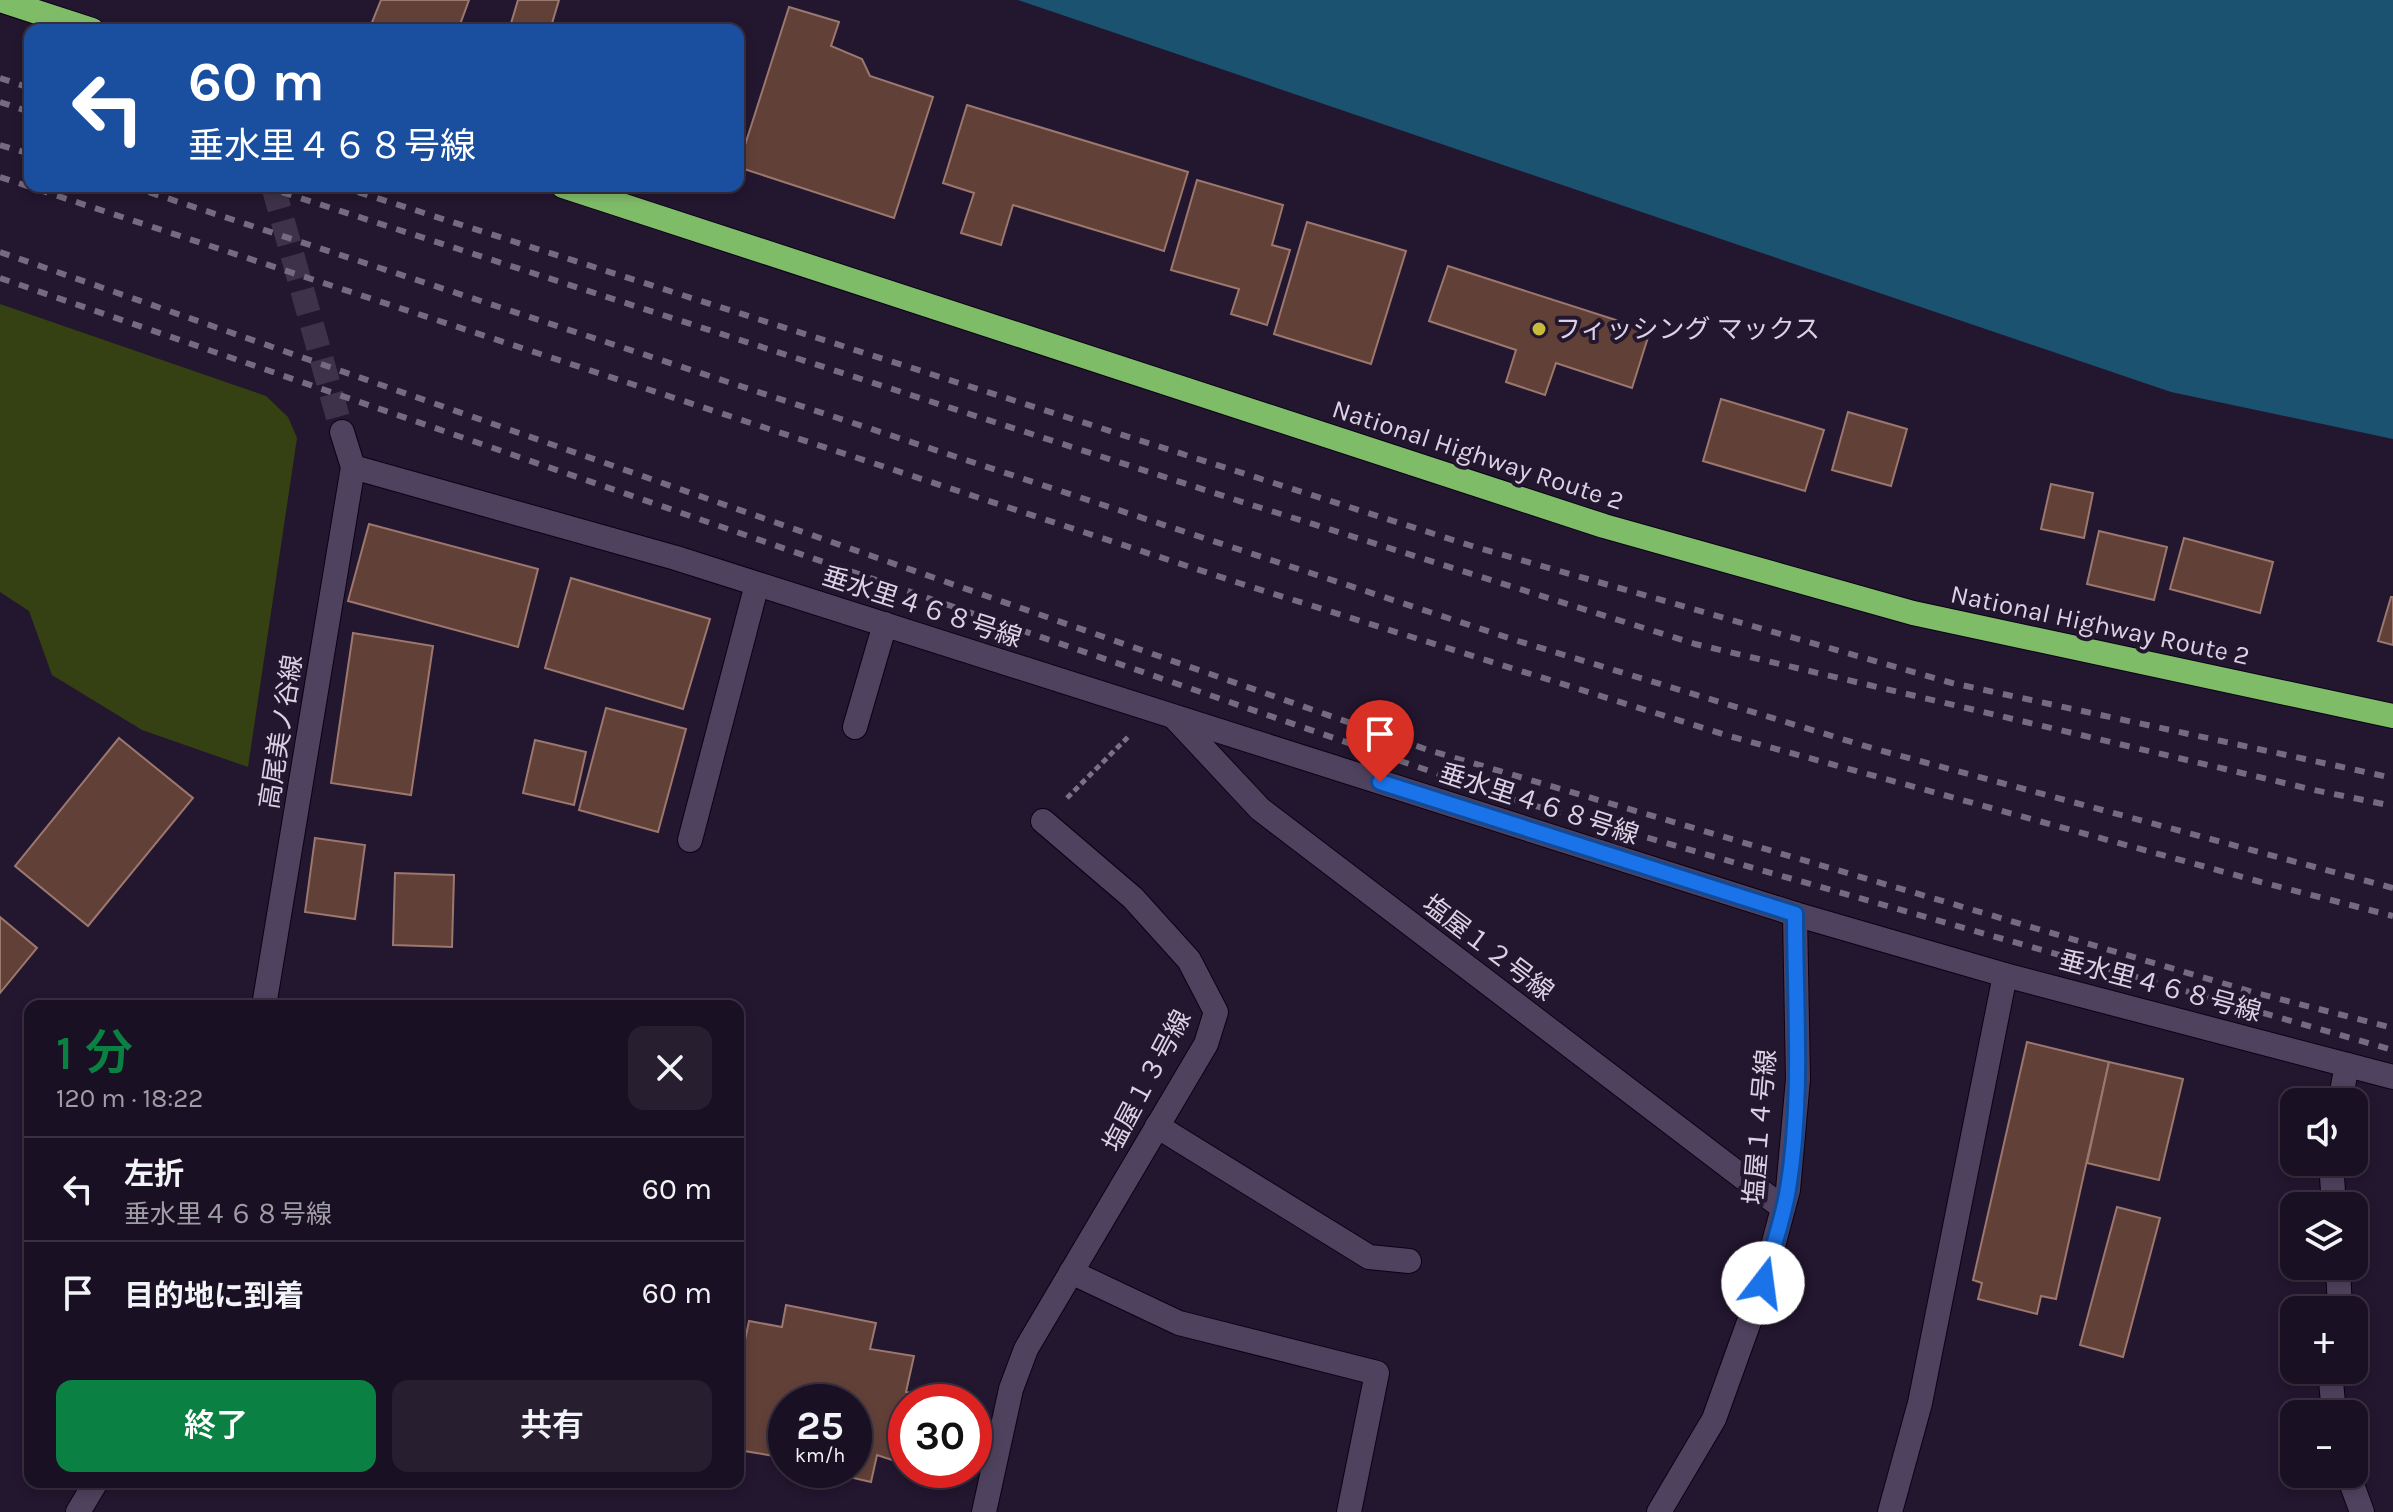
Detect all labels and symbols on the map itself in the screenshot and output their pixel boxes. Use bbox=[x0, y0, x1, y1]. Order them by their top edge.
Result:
place label: フィッシング マックス bbox=[1555, 314, 1820, 345]
marker: フィッシング マックス bbox=[1530, 320, 1548, 338]
street label: National Highway Route 2 bbox=[1328, 393, 1628, 517]
street label: 垂水里４６８号線 bbox=[818, 560, 1026, 654]
street label: National Highway Route 2 bbox=[1948, 578, 2252, 672]
street label: 高尾美ノ谷線 bbox=[253, 653, 309, 811]
pin bbox=[1346, 700, 1414, 782]
street label: 垂水里４６８号線 bbox=[1435, 757, 1643, 851]
street label: 塩屋１２号線 bbox=[1416, 889, 1560, 1007]
street label: 垂水里４６８号線 bbox=[2056, 944, 2264, 1028]
street label: 塩屋１３号線 bbox=[1097, 1005, 1197, 1157]
street label: 塩屋１４号線 bbox=[1738, 1048, 1782, 1206]
position arrow bbox=[1721, 1241, 1805, 1325]
speed limit sign: 30 bbox=[888, 1384, 992, 1488]

